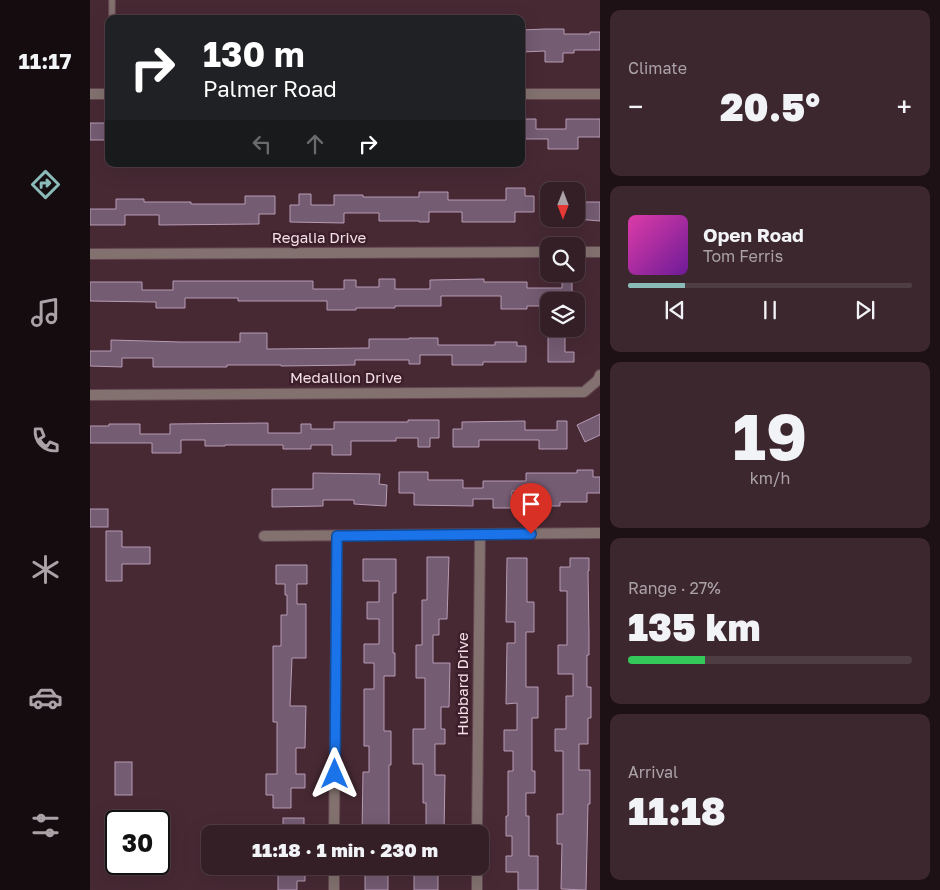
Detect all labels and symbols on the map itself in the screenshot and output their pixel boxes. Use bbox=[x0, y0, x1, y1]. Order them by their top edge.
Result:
north arrow bbox=[540, 182, 585, 228]
street label: Regalia Drive bbox=[272, 228, 367, 246]
street label: Medallion Drive bbox=[290, 368, 402, 386]
pin bbox=[510, 483, 552, 534]
street label: Hubbard Drive bbox=[453, 632, 471, 736]
position arrow bbox=[308, 747, 360, 799]
speed limit sign: 30 bbox=[105, 810, 170, 875]

